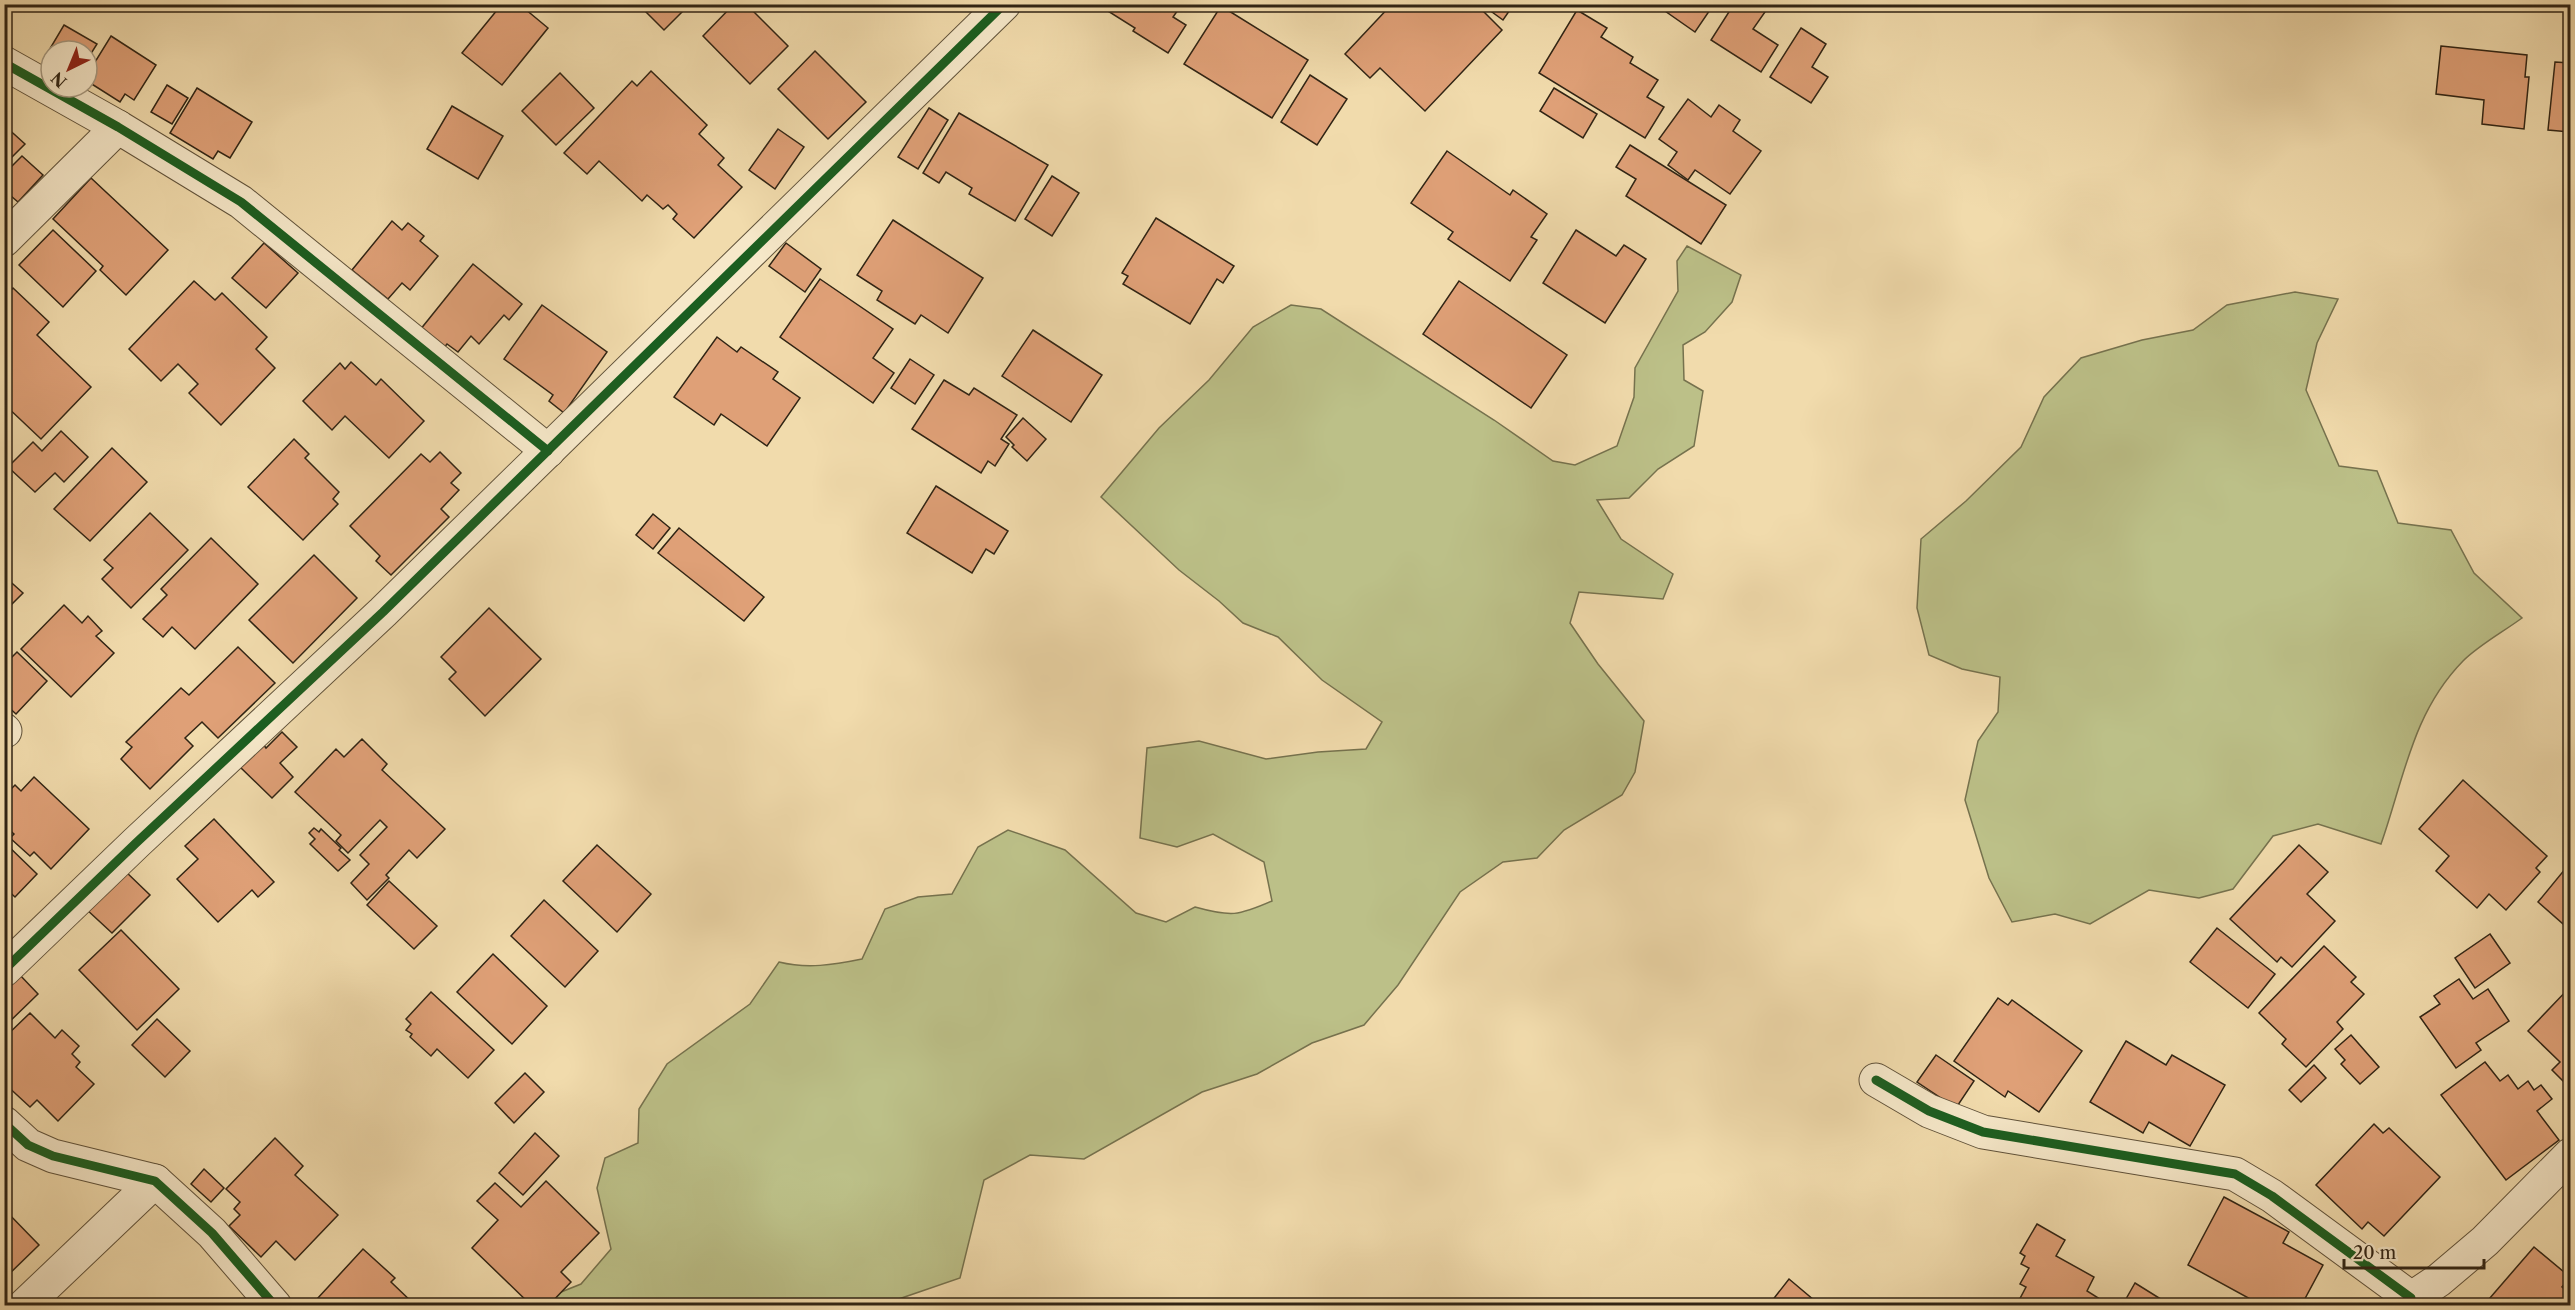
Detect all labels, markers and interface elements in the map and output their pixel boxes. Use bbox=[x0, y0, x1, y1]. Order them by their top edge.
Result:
north arrow bbox=[39, 39, 99, 99]
text: N bbox=[47, 68, 71, 92]
scale bar bbox=[2344, 1232, 2484, 1270]
text: 20 m bbox=[2353, 1242, 2397, 1264]

